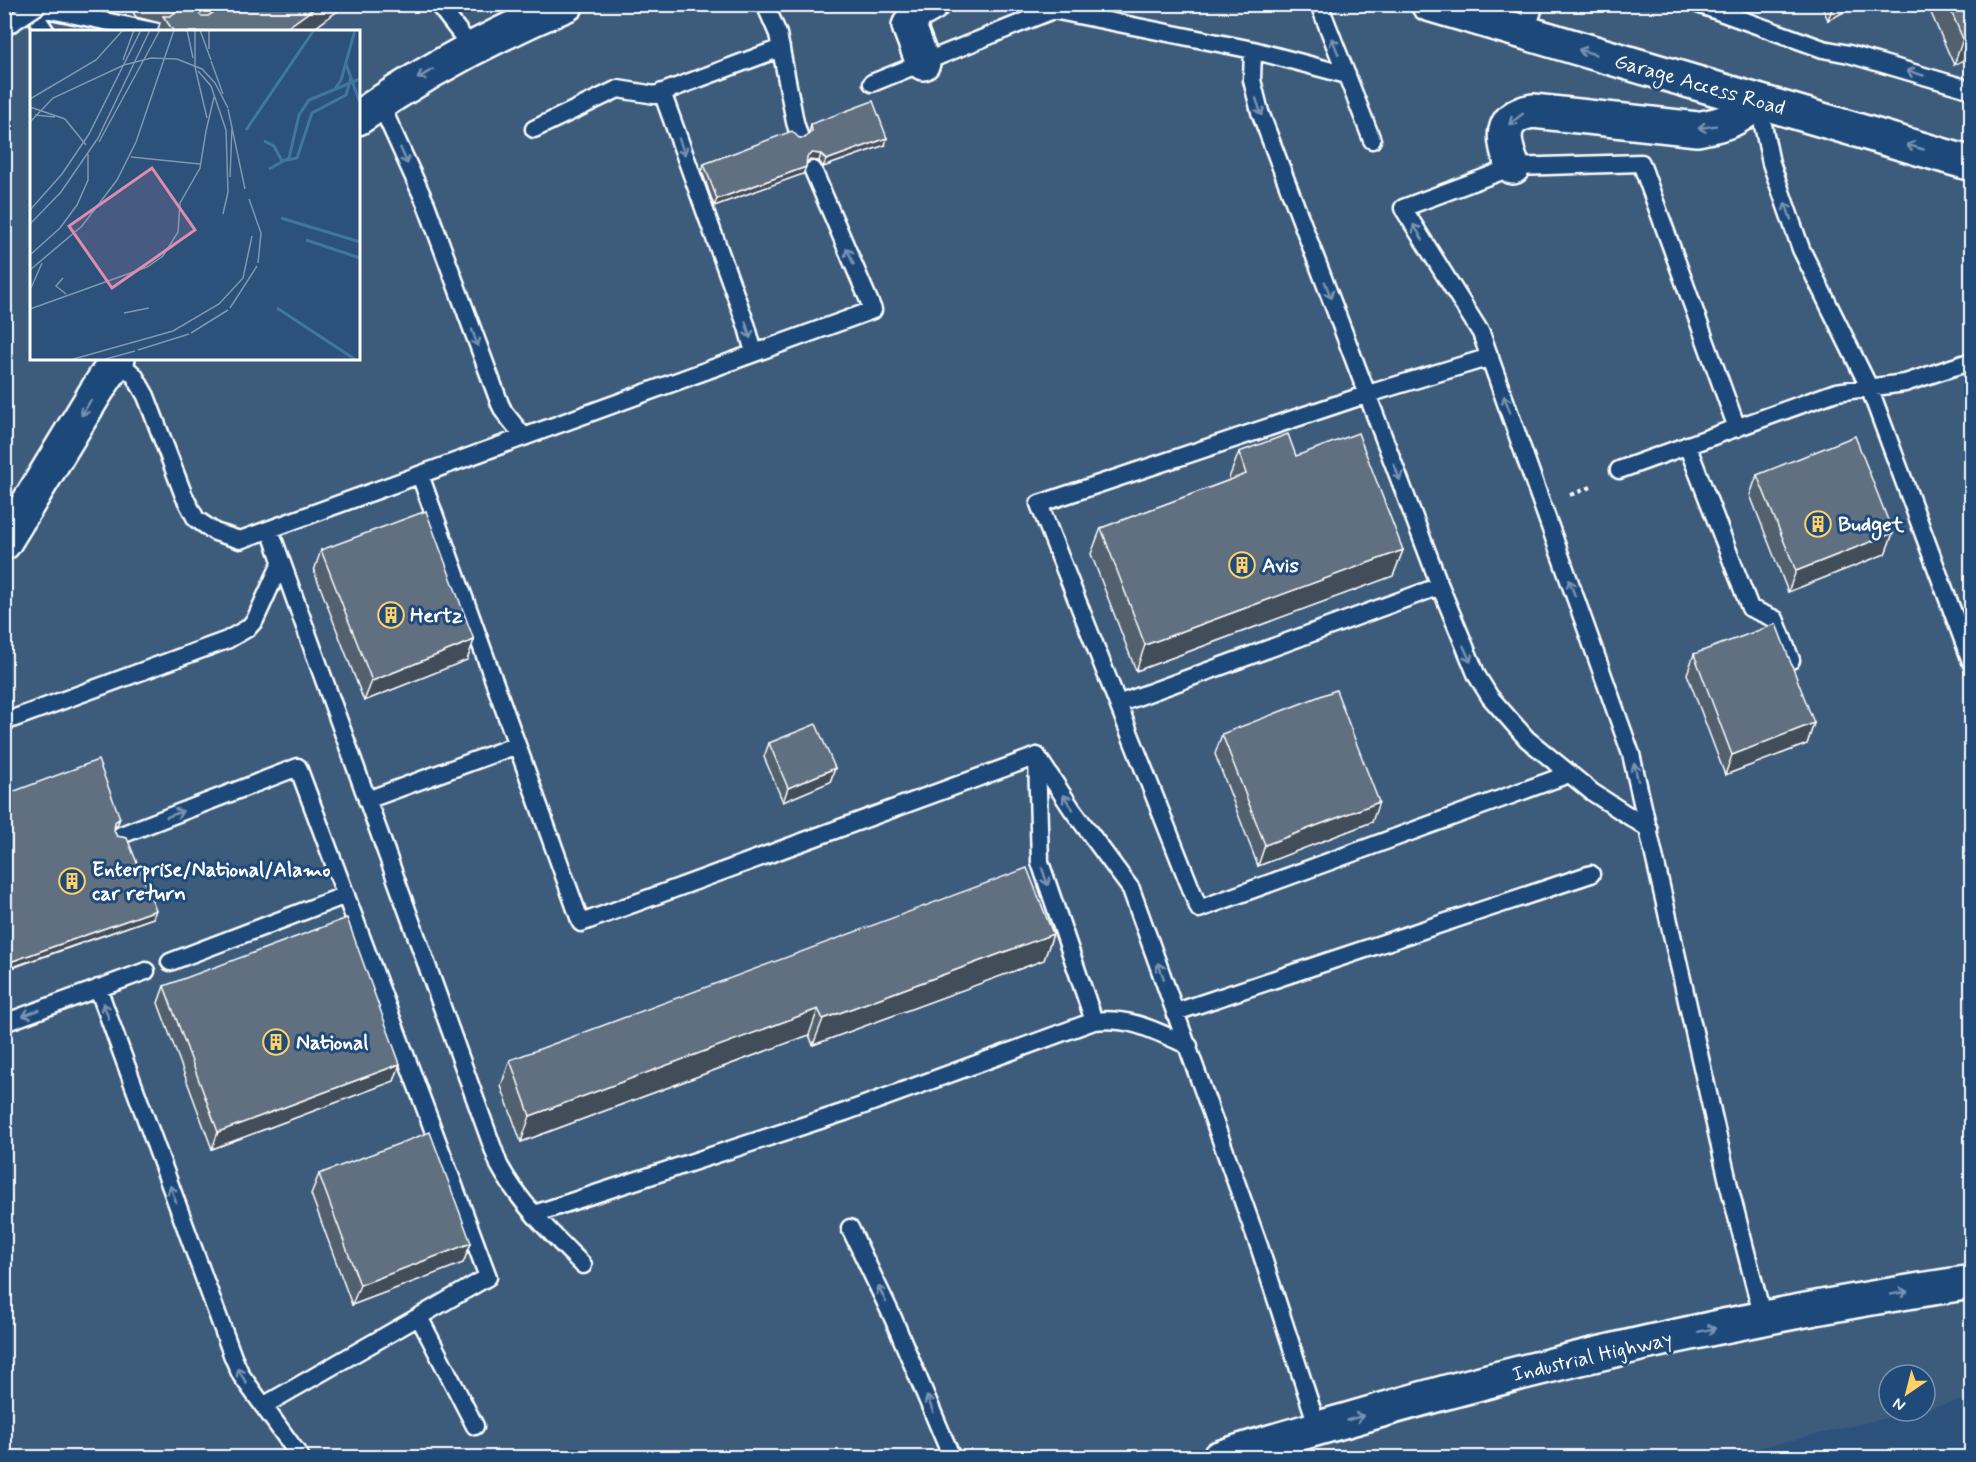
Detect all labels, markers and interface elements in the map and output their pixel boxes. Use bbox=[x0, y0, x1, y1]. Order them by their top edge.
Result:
inset map bbox=[30, 30, 360, 360]
one-way arrow bbox=[1329, 37, 1340, 56]
one-way arrow bbox=[1578, 46, 1597, 57]
street label: Garage Access Road bbox=[1611, 47, 1788, 124]
one-way arrow bbox=[1906, 67, 1925, 79]
one-way arrow bbox=[417, 69, 434, 81]
one-way arrow bbox=[1255, 97, 1266, 116]
one-way arrow bbox=[1508, 112, 1524, 125]
one-way arrow bbox=[1698, 122, 1717, 133]
one-way arrow bbox=[677, 137, 688, 156]
one-way arrow bbox=[1906, 141, 1925, 152]
one-way arrow bbox=[398, 147, 410, 165]
one-way arrow bbox=[1781, 203, 1792, 221]
one-way arrow bbox=[1411, 223, 1424, 240]
one-way arrow bbox=[843, 248, 855, 266]
one-way arrow bbox=[1323, 280, 1334, 299]
one-way arrow bbox=[743, 321, 754, 340]
one-way arrow bbox=[471, 328, 482, 346]
one-way arrow bbox=[1500, 395, 1511, 414]
one-way arrow bbox=[80, 399, 92, 416]
one-way arrow bbox=[1392, 462, 1403, 481]
building icon: Budget bbox=[1803, 509, 1833, 539]
place label: Budget bbox=[1838, 511, 1905, 541]
building icon: Avis bbox=[1227, 550, 1257, 580]
place label: Avis bbox=[1262, 552, 1300, 580]
one-way arrow bbox=[1566, 579, 1577, 597]
building icon: Hertz bbox=[376, 600, 406, 630]
place label: Hertz bbox=[410, 602, 463, 630]
one-way arrow bbox=[1462, 645, 1473, 663]
one-way arrow bbox=[1629, 763, 1641, 782]
one-way arrow bbox=[1062, 794, 1074, 811]
one-way arrow bbox=[166, 808, 184, 819]
place label: Enterprise/National/Alamo car return bbox=[92, 856, 331, 908]
building icon: Enterprise/National/Alamo car return bbox=[57, 866, 87, 896]
one-way arrow bbox=[1040, 867, 1051, 886]
one-way arrow bbox=[1155, 962, 1166, 981]
one-way arrow bbox=[100, 1002, 111, 1020]
one-way arrow bbox=[23, 1008, 41, 1019]
building icon: National bbox=[261, 1027, 291, 1057]
place label: National bbox=[296, 1029, 368, 1057]
one-way arrow bbox=[167, 1185, 178, 1204]
one-way arrow bbox=[875, 1285, 887, 1303]
one-way arrow bbox=[1889, 1287, 1908, 1298]
one-way arrow bbox=[1697, 1324, 1717, 1335]
street label: Industrial Highway bbox=[1510, 1325, 1675, 1389]
north arrow bbox=[1877, 1363, 1937, 1423]
one-way arrow bbox=[236, 1368, 248, 1385]
text: N bbox=[1889, 1392, 1910, 1416]
one-way arrow bbox=[924, 1395, 935, 1413]
one-way arrow bbox=[1346, 1412, 1365, 1423]

